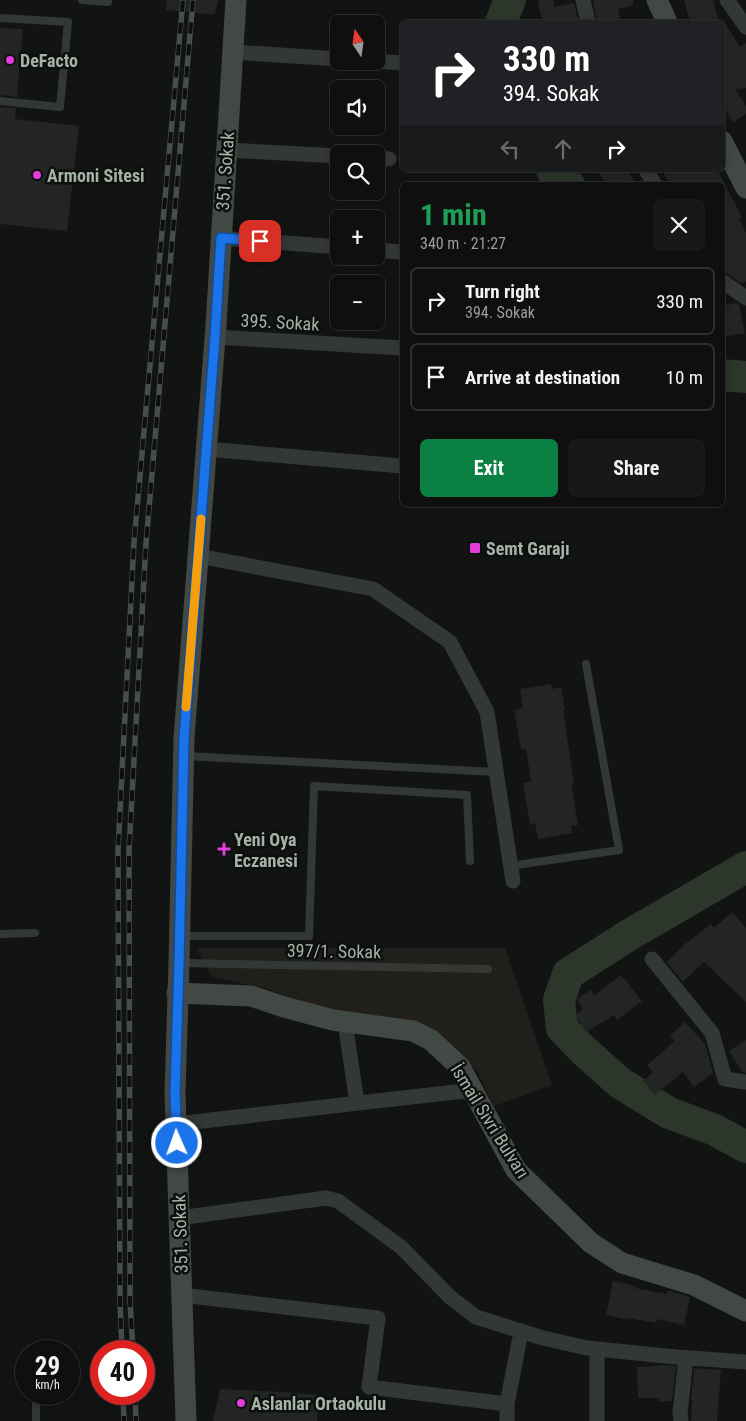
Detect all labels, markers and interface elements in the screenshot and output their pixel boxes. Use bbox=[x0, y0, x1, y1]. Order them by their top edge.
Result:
north arrow bbox=[330, 15, 385, 70]
map controls bbox=[330, 15, 385, 330]
text: 330 m bbox=[503, 39, 590, 80]
icon: right bbox=[420, 40, 485, 105]
place label: DeFacto bbox=[20, 50, 78, 71]
marker: DeFacto bbox=[4, 54, 16, 66]
button: sound bbox=[330, 80, 385, 135]
text: 394. Sokak bbox=[503, 81, 599, 106]
street label: 351. Sokak bbox=[212, 131, 238, 211]
icon: left bbox=[496, 135, 524, 163]
icon: ahead bbox=[549, 135, 577, 163]
icon: right bbox=[602, 135, 630, 163]
button: search bbox=[330, 145, 385, 200]
place label: Armoni Sitesi bbox=[47, 165, 145, 186]
marker: Armoni Sitesi bbox=[31, 169, 43, 181]
text: 1 min bbox=[420, 197, 487, 232]
button: close bbox=[653, 199, 705, 251]
button: + bbox=[330, 210, 385, 265]
pin bbox=[239, 220, 281, 262]
icon: arrive bbox=[246, 227, 274, 255]
text: 340 m · 21:27 bbox=[420, 234, 506, 253]
button: − bbox=[330, 275, 385, 330]
text: Turn right bbox=[465, 280, 540, 303]
icon: right bbox=[422, 287, 450, 315]
text: 330 m bbox=[656, 290, 703, 313]
text: 394. Sokak bbox=[465, 303, 535, 322]
street label: 395. Sokak bbox=[240, 309, 320, 335]
icon: arrive bbox=[422, 363, 450, 391]
text: Arrive at destination bbox=[465, 366, 620, 389]
text: 10 m bbox=[666, 366, 703, 389]
button: Exit bbox=[420, 439, 558, 497]
button: Share bbox=[568, 439, 705, 497]
place label: Semt Garajı bbox=[486, 538, 570, 559]
marker: Semt Garajı bbox=[468, 541, 482, 555]
place label: Yeni Oya Eczanesi bbox=[234, 829, 298, 871]
marker: Yeni Oya Eczanesi bbox=[218, 843, 230, 855]
street label: 397/1. Sokak bbox=[287, 940, 381, 962]
street label: İsmail Sivri Bulvarı bbox=[446, 1060, 534, 1182]
position arrow bbox=[150, 1116, 202, 1168]
street label: 351. Sokak bbox=[168, 1194, 192, 1274]
speed limit sign: 40 bbox=[90, 1340, 155, 1405]
text: 29 bbox=[35, 1352, 60, 1381]
text: km/h bbox=[35, 1378, 60, 1392]
place label: Aslanlar Ortaokulu bbox=[251, 1393, 386, 1414]
marker: Aslanlar Ortaokulu bbox=[235, 1397, 247, 1409]

